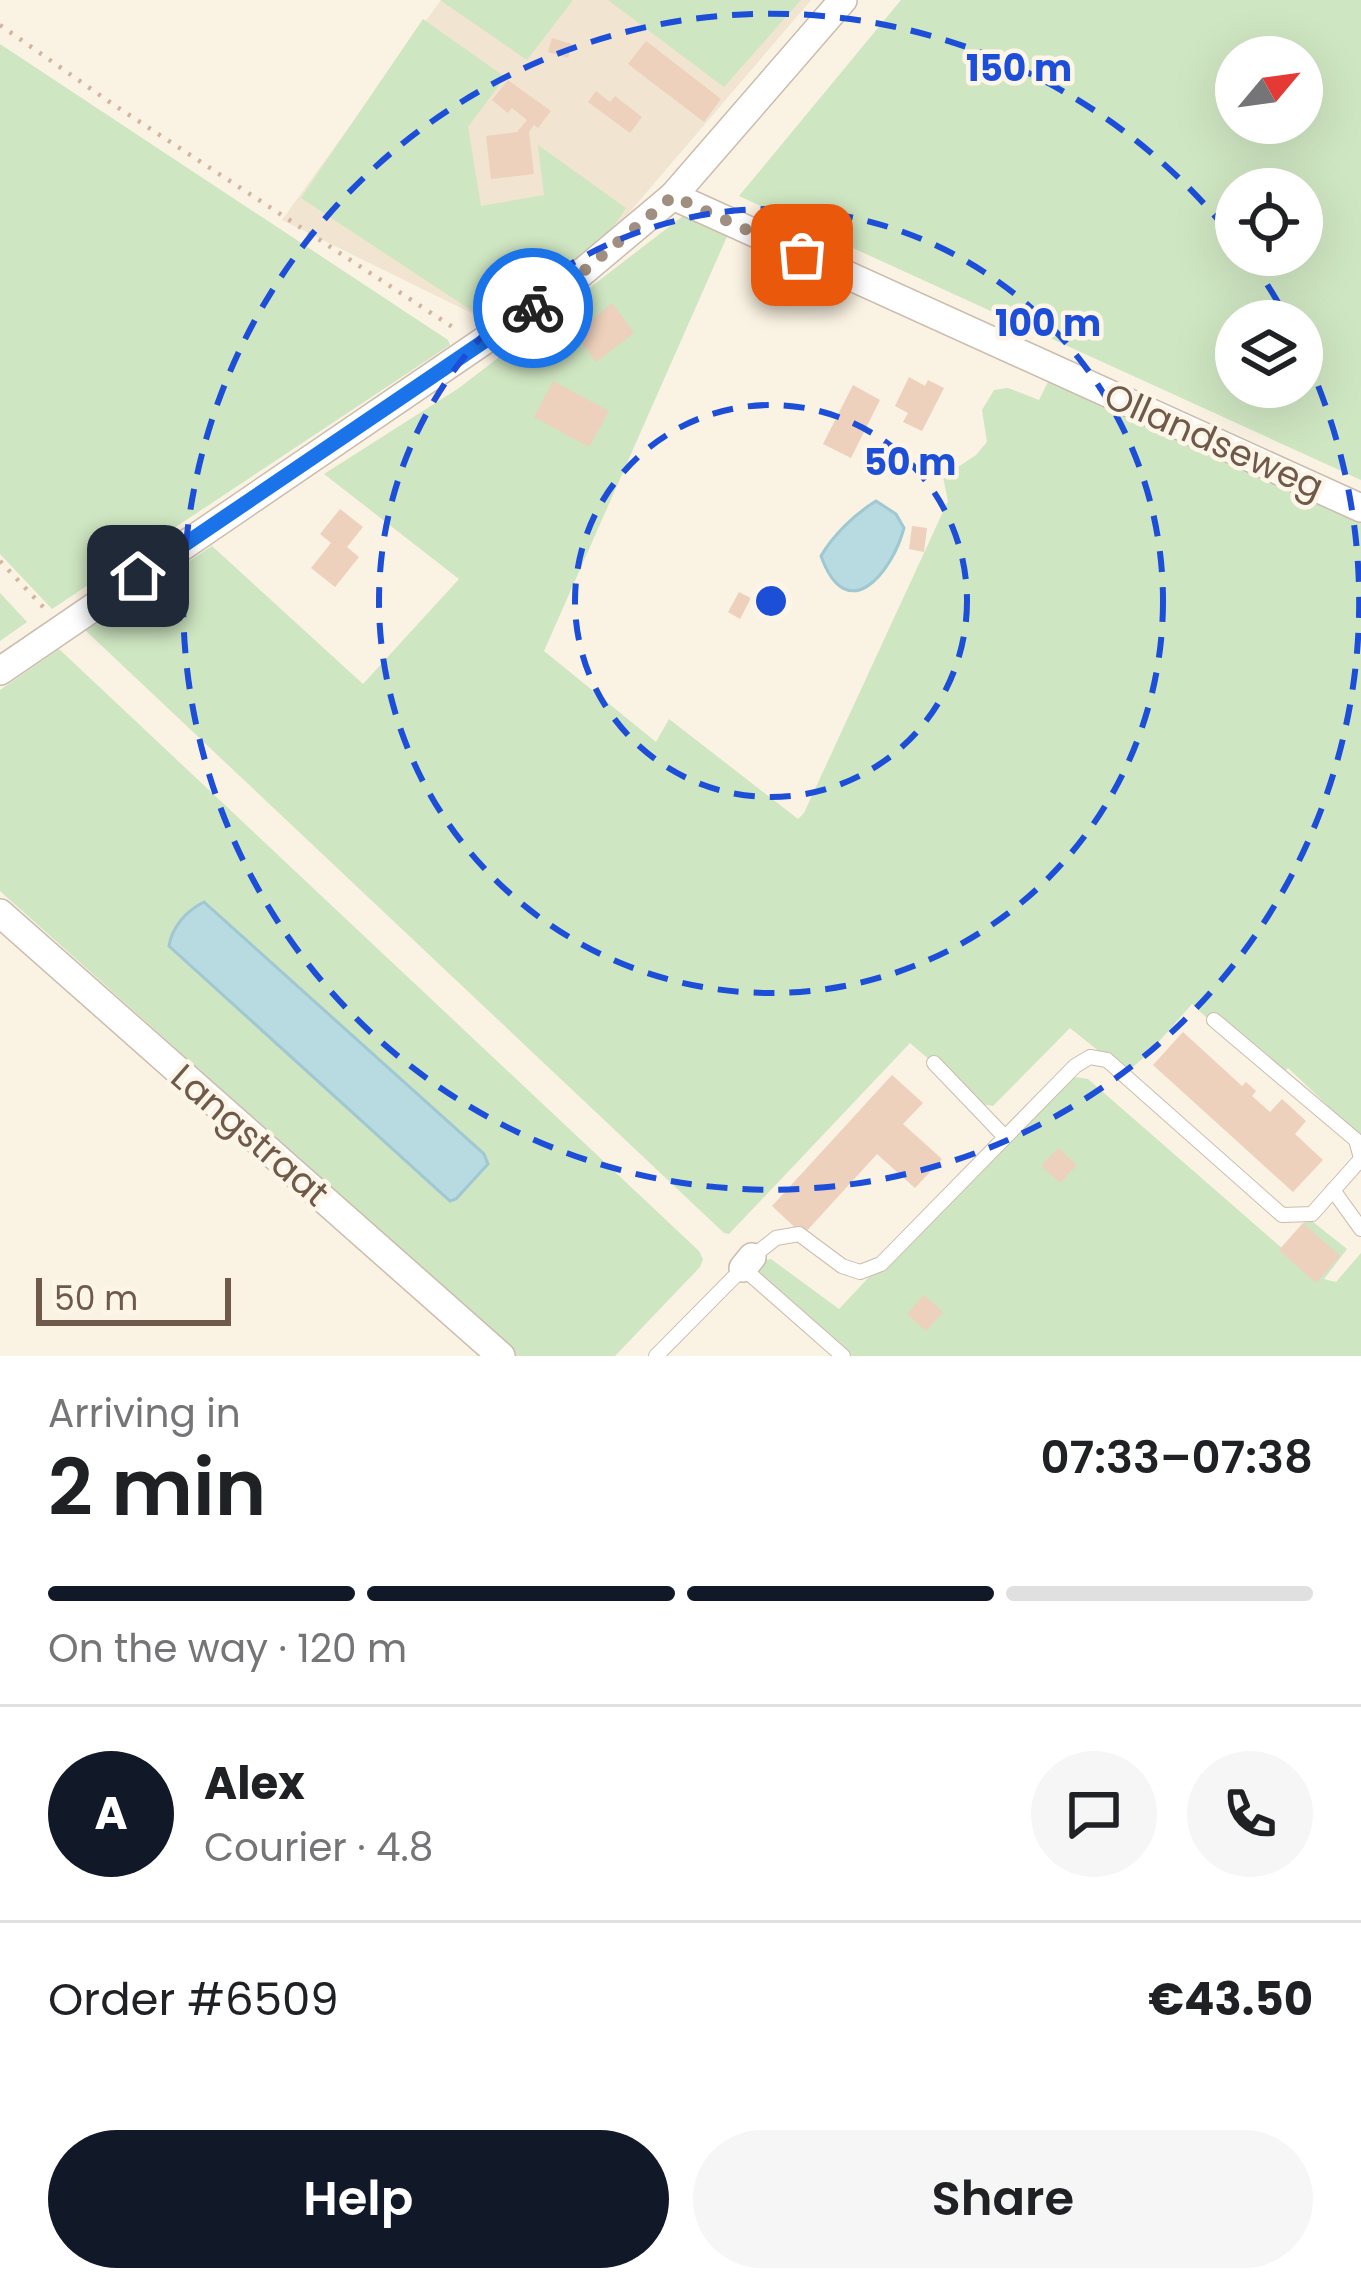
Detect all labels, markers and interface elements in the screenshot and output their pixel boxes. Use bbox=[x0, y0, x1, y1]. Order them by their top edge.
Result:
north arrow bbox=[1215, 36, 1323, 144]
map controls bbox=[1215, 36, 1323, 408]
text: 150 m bbox=[966, 43, 1072, 94]
button: locate bbox=[1215, 168, 1323, 276]
pin bbox=[751, 204, 853, 306]
icon: bag bbox=[769, 222, 835, 288]
courier bbox=[473, 248, 593, 368]
icon: bike bbox=[500, 275, 566, 341]
text: 100 m bbox=[995, 298, 1101, 349]
button: layers bbox=[1215, 300, 1323, 408]
street label: Ollandseweg bbox=[1096, 370, 1332, 512]
text: 50 m bbox=[864, 437, 956, 488]
pin bbox=[87, 525, 189, 627]
icon: home bbox=[105, 543, 171, 609]
centre of rings bbox=[750, 580, 792, 622]
street label: Langstraat bbox=[160, 1052, 340, 1218]
scale bar bbox=[36, 1272, 231, 1325]
text: 50 m bbox=[54, 1275, 138, 1322]
text: Arriving in bbox=[48, 1386, 241, 1441]
text: 07:33–07:38 bbox=[1040, 1426, 1313, 1489]
text: 2 min bbox=[48, 1433, 266, 1542]
text: On the way · 120 m bbox=[48, 1621, 407, 1676]
button: chat bbox=[1031, 1751, 1157, 1877]
button: phone bbox=[1187, 1751, 1313, 1877]
text: Alex bbox=[204, 1752, 305, 1815]
text: A bbox=[94, 1782, 128, 1845]
text: Courier · 4.8 bbox=[204, 1820, 433, 1875]
text: Order #6509 bbox=[48, 1968, 339, 2031]
text: €43.50 bbox=[1148, 1968, 1313, 2031]
button: Help bbox=[48, 2130, 669, 2268]
button: Share bbox=[693, 2130, 1313, 2268]

